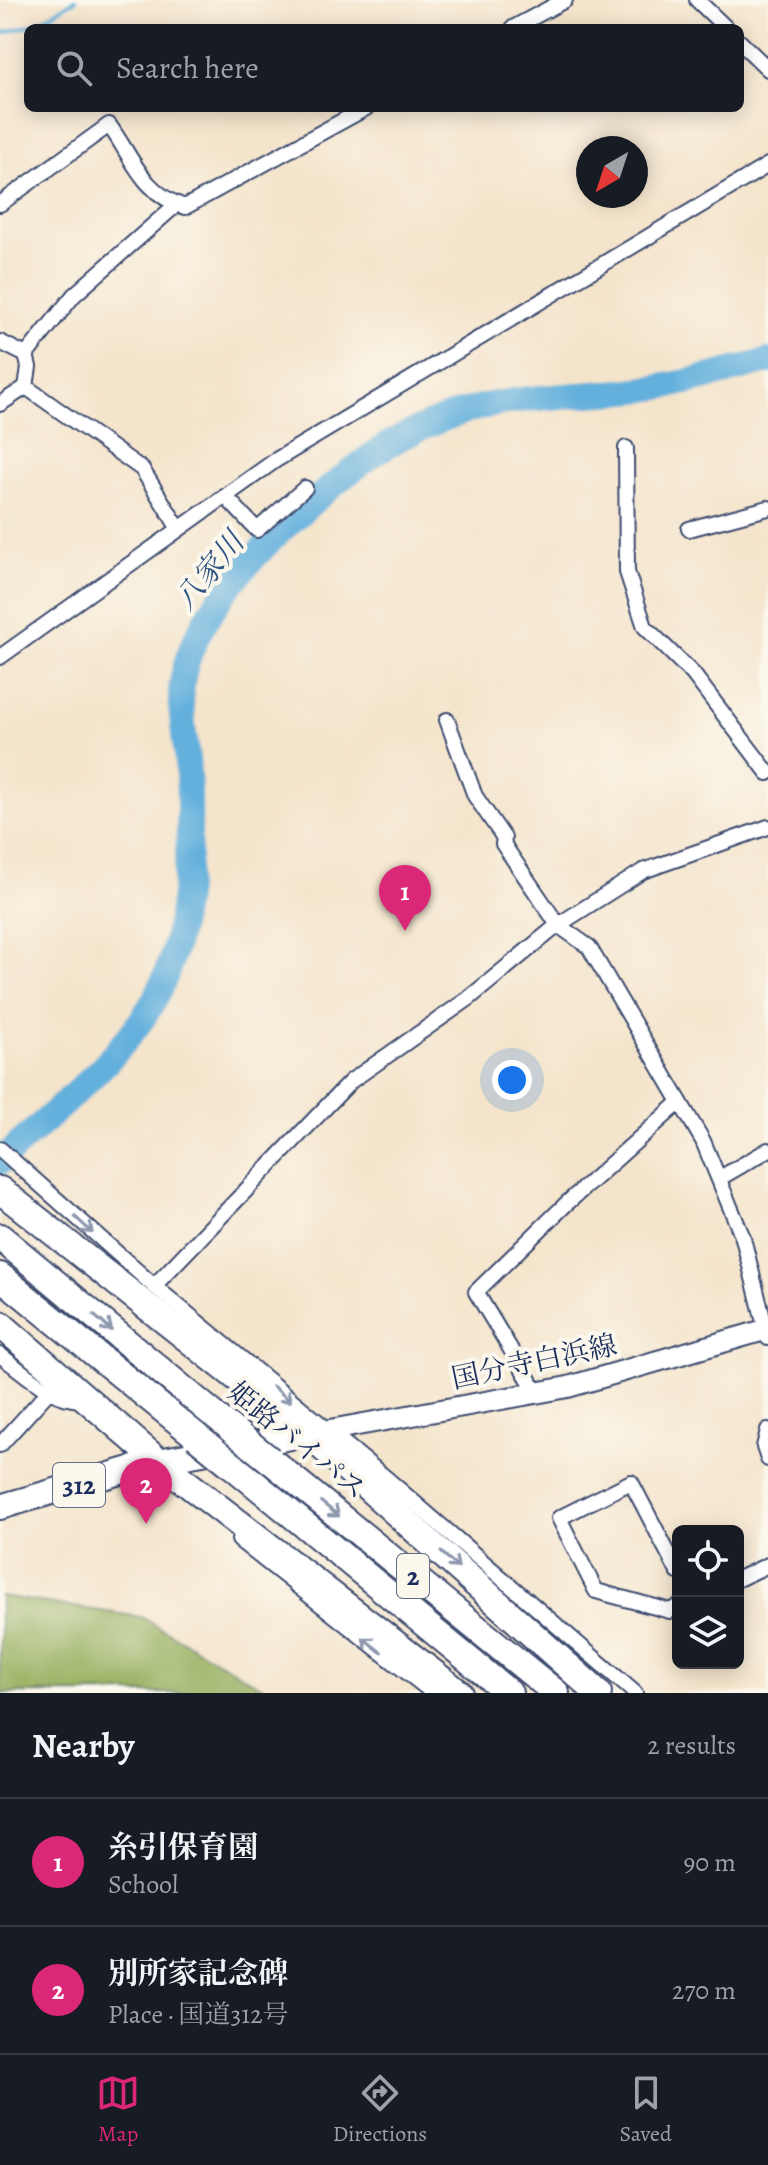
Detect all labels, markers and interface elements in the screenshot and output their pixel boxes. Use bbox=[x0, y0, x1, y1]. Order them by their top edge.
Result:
search box bbox=[24, 24, 744, 112]
icon: search bbox=[52, 46, 96, 90]
text: Search here bbox=[116, 48, 259, 88]
north arrow bbox=[576, 136, 648, 208]
water label: 八家川 bbox=[165, 521, 255, 619]
pin: 1 bbox=[379, 865, 431, 931]
your location bbox=[492, 1060, 532, 1100]
one-way arrow bbox=[74, 1216, 94, 1235]
one-way arrow bbox=[92, 1314, 113, 1332]
street label: 国分寺白浜線 bbox=[448, 1326, 620, 1398]
street label: 姫路バイパス bbox=[220, 1374, 374, 1508]
one-way arrow bbox=[271, 1385, 291, 1403]
pin: 2 bbox=[120, 1458, 172, 1524]
road number: 312 bbox=[53, 1463, 105, 1507]
one-way arrow bbox=[319, 1500, 340, 1518]
map controls bbox=[672, 1525, 744, 1669]
button: locate bbox=[672, 1525, 744, 1597]
one-way arrow bbox=[439, 1550, 460, 1569]
road number: 2 bbox=[397, 1554, 429, 1598]
button: layers bbox=[672, 1597, 744, 1669]
one-way arrow bbox=[362, 1636, 383, 1653]
text: Nearby bbox=[32, 1722, 135, 1769]
text: 2 results bbox=[647, 1728, 736, 1763]
text: 糸引保育園 bbox=[108, 1827, 258, 1867]
text: 1 bbox=[53, 1845, 63, 1880]
text: 90 m bbox=[684, 1845, 736, 1880]
text: School bbox=[108, 1867, 178, 1902]
text: 別所家記念碑 bbox=[108, 1953, 288, 1993]
text: 2 bbox=[52, 1973, 64, 2008]
text: 270 m bbox=[672, 1973, 736, 2008]
text: Place · 国道312号 bbox=[108, 1997, 289, 2032]
tab: Map bbox=[96, 2071, 140, 2149]
tab: Directions bbox=[333, 2071, 427, 2149]
tab: Saved bbox=[620, 2071, 672, 2149]

